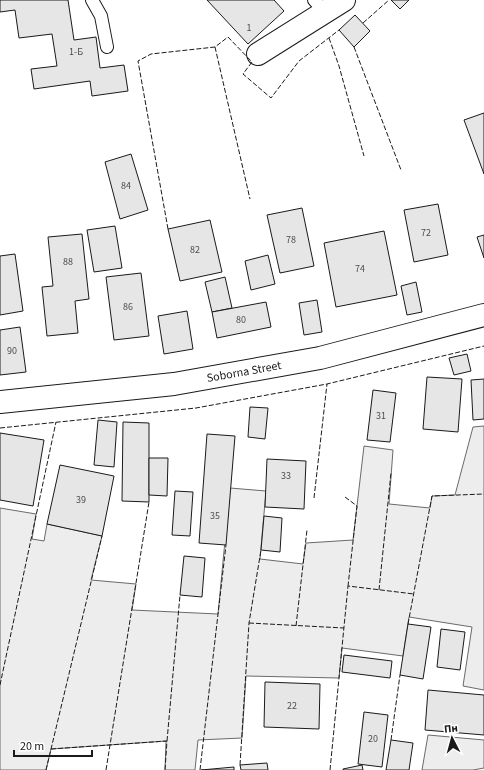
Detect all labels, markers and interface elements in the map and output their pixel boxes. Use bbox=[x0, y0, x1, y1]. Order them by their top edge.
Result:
house number: 1 bbox=[247, 21, 252, 35]
house number: 1-Б bbox=[69, 45, 83, 59]
house number: 84 bbox=[121, 179, 131, 193]
house number: 72 bbox=[421, 226, 431, 240]
house number: 78 bbox=[286, 233, 296, 247]
house number: 82 bbox=[190, 243, 200, 257]
house number: 88 bbox=[63, 255, 73, 269]
house number: 74 bbox=[355, 262, 365, 276]
house number: 86 bbox=[123, 300, 133, 314]
house number: 80 bbox=[236, 313, 246, 327]
house number: 90 bbox=[7, 344, 17, 358]
street label: Soborna Street bbox=[205, 357, 283, 387]
house number: 31 bbox=[376, 409, 386, 423]
house number: 33 bbox=[281, 469, 291, 483]
house number: 39 bbox=[76, 493, 86, 507]
house number: 35 bbox=[210, 509, 220, 523]
house number: 22 bbox=[287, 699, 297, 713]
north arrow bbox=[432, 718, 472, 758]
text: Пн bbox=[443, 720, 459, 737]
scale bar bbox=[14, 732, 92, 758]
house number: 20 bbox=[368, 732, 378, 746]
text: 20 m bbox=[20, 738, 44, 755]

